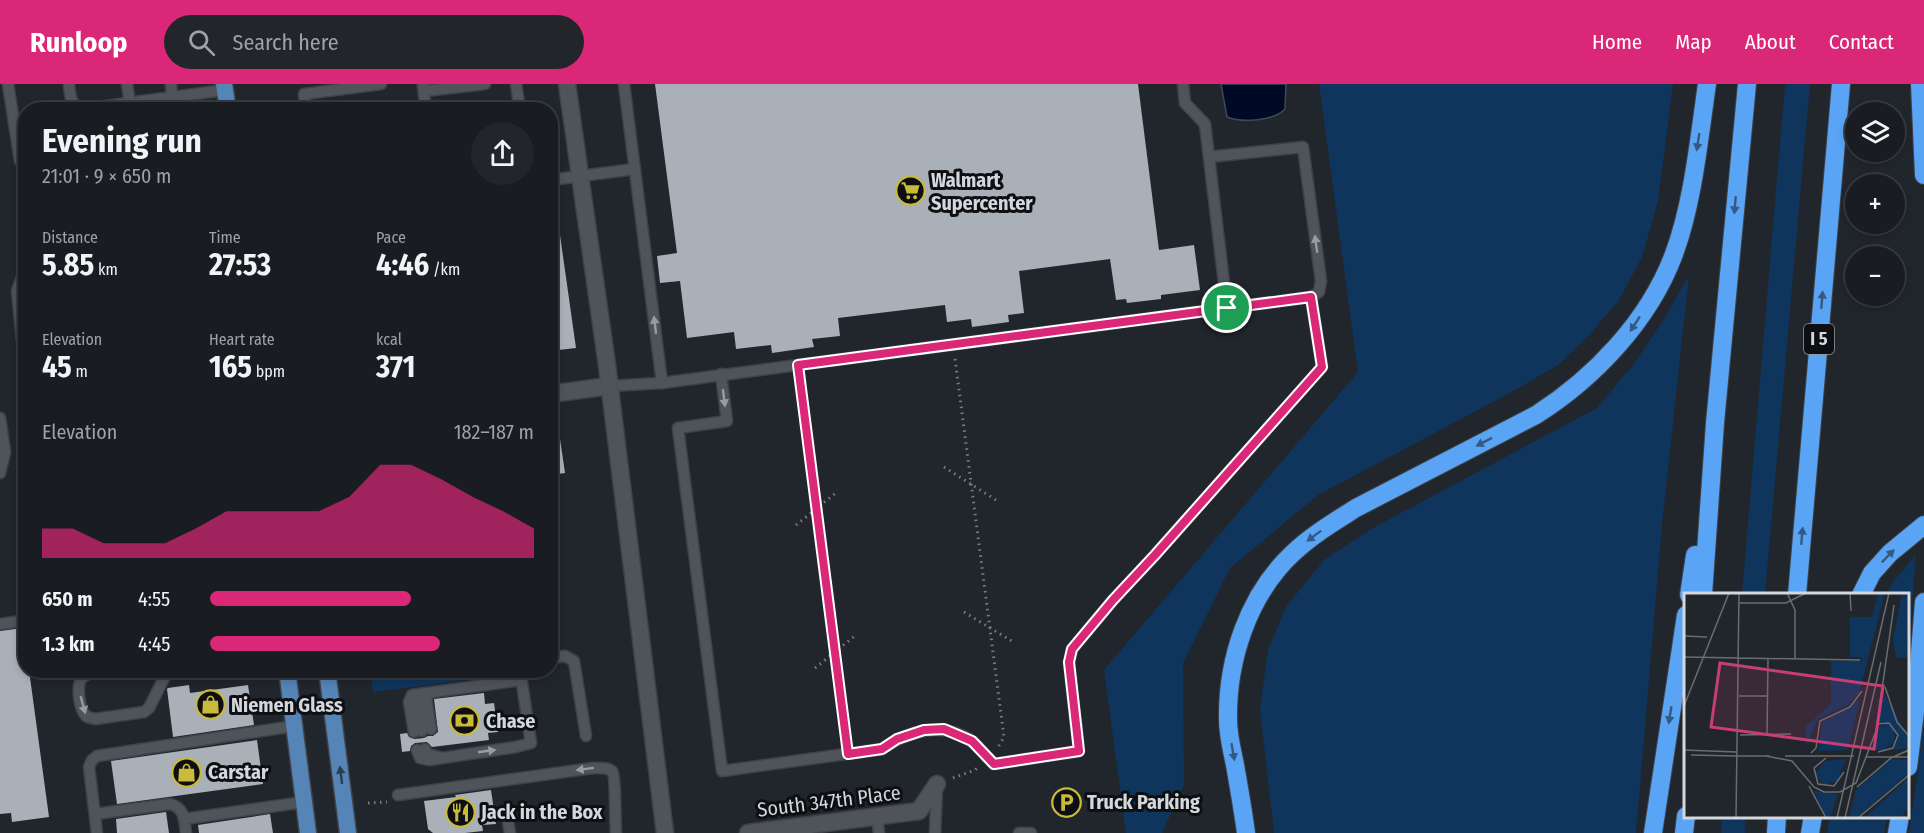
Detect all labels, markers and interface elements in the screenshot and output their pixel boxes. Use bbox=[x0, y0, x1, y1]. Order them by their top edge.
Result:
search box bbox=[164, 15, 584, 69]
text: Runloop bbox=[30, 26, 128, 59]
icon: search bbox=[185, 26, 218, 59]
text: Search here bbox=[233, 29, 339, 56]
text: Home bbox=[1592, 29, 1642, 55]
text: Map bbox=[1675, 29, 1712, 55]
text: About bbox=[1745, 29, 1796, 55]
text: Contact bbox=[1829, 29, 1894, 55]
map controls bbox=[1845, 102, 1905, 306]
button: layers bbox=[1845, 102, 1905, 162]
text: Evening run bbox=[42, 121, 202, 161]
button: share bbox=[471, 122, 534, 185]
one-way arrow bbox=[1694, 133, 1703, 152]
text: 21:01 · 9 × 650 m bbox=[42, 164, 171, 188]
place label: Walmart Supercenter bbox=[931, 168, 1033, 215]
button: + bbox=[1845, 174, 1905, 234]
supermarket icon: Walmart Supercenter bbox=[894, 175, 926, 207]
one-way arrow bbox=[1730, 196, 1740, 215]
text: Distance bbox=[42, 228, 98, 247]
text: Time bbox=[209, 228, 241, 247]
text: Pace bbox=[376, 228, 406, 247]
one-way arrow bbox=[1311, 234, 1320, 253]
button: − bbox=[1845, 246, 1905, 306]
text: 5.85 bbox=[42, 247, 94, 283]
text: 27:53 bbox=[209, 247, 271, 283]
text: 4:46 bbox=[376, 247, 429, 283]
text: km bbox=[94, 260, 118, 279]
text: /km bbox=[429, 260, 460, 279]
pin bbox=[1201, 282, 1252, 333]
icon: arrive bbox=[1210, 291, 1243, 324]
one-way arrow bbox=[1818, 291, 1827, 310]
one-way arrow bbox=[650, 315, 660, 334]
one-way arrow bbox=[1629, 315, 1640, 332]
road number: I 5 bbox=[1804, 324, 1834, 354]
text: Elevation bbox=[42, 330, 102, 349]
text: Heart rate bbox=[209, 330, 275, 349]
text: kcal bbox=[376, 330, 402, 349]
text: 45 bbox=[42, 349, 72, 385]
text: 165 bbox=[209, 349, 252, 385]
text: 371 bbox=[376, 349, 415, 385]
text: m bbox=[72, 362, 88, 381]
text: bpm bbox=[252, 362, 285, 381]
one-way arrow bbox=[719, 388, 729, 407]
text: Elevation bbox=[42, 420, 117, 444]
text: 182–187 m bbox=[454, 420, 534, 444]
one-way arrow bbox=[1476, 437, 1493, 447]
one-way arrow bbox=[1797, 527, 1807, 546]
one-way arrow bbox=[1306, 530, 1322, 542]
one-way arrow bbox=[1881, 548, 1895, 563]
text: 650 m bbox=[42, 587, 93, 611]
text: 4:55 bbox=[138, 587, 170, 611]
inset map bbox=[1684, 593, 1909, 818]
text: 1.3 km bbox=[42, 632, 94, 656]
text: 4:45 bbox=[138, 632, 170, 656]
shop icon: Niemen Glass bbox=[194, 689, 226, 721]
place label: Niemen Glass bbox=[231, 693, 343, 717]
one-way arrow bbox=[78, 696, 88, 714]
bank icon: Chase bbox=[449, 705, 481, 737]
one-way arrow bbox=[1666, 705, 1675, 724]
place label: Chase bbox=[486, 709, 536, 733]
one-way arrow bbox=[1228, 743, 1237, 762]
one-way arrow bbox=[478, 747, 497, 756]
shop icon: Carstar bbox=[171, 756, 203, 788]
place label: Carstar bbox=[208, 760, 269, 784]
one-way arrow bbox=[336, 765, 345, 784]
one-way arrow bbox=[575, 765, 594, 774]
street label: South 347th Place bbox=[756, 780, 902, 822]
parking icon: Truck Parking bbox=[1050, 786, 1082, 818]
place label: Truck Parking bbox=[1087, 790, 1200, 814]
restaurant icon: Jack in the Box bbox=[444, 796, 476, 828]
place label: Jack in the Box bbox=[480, 800, 603, 824]

